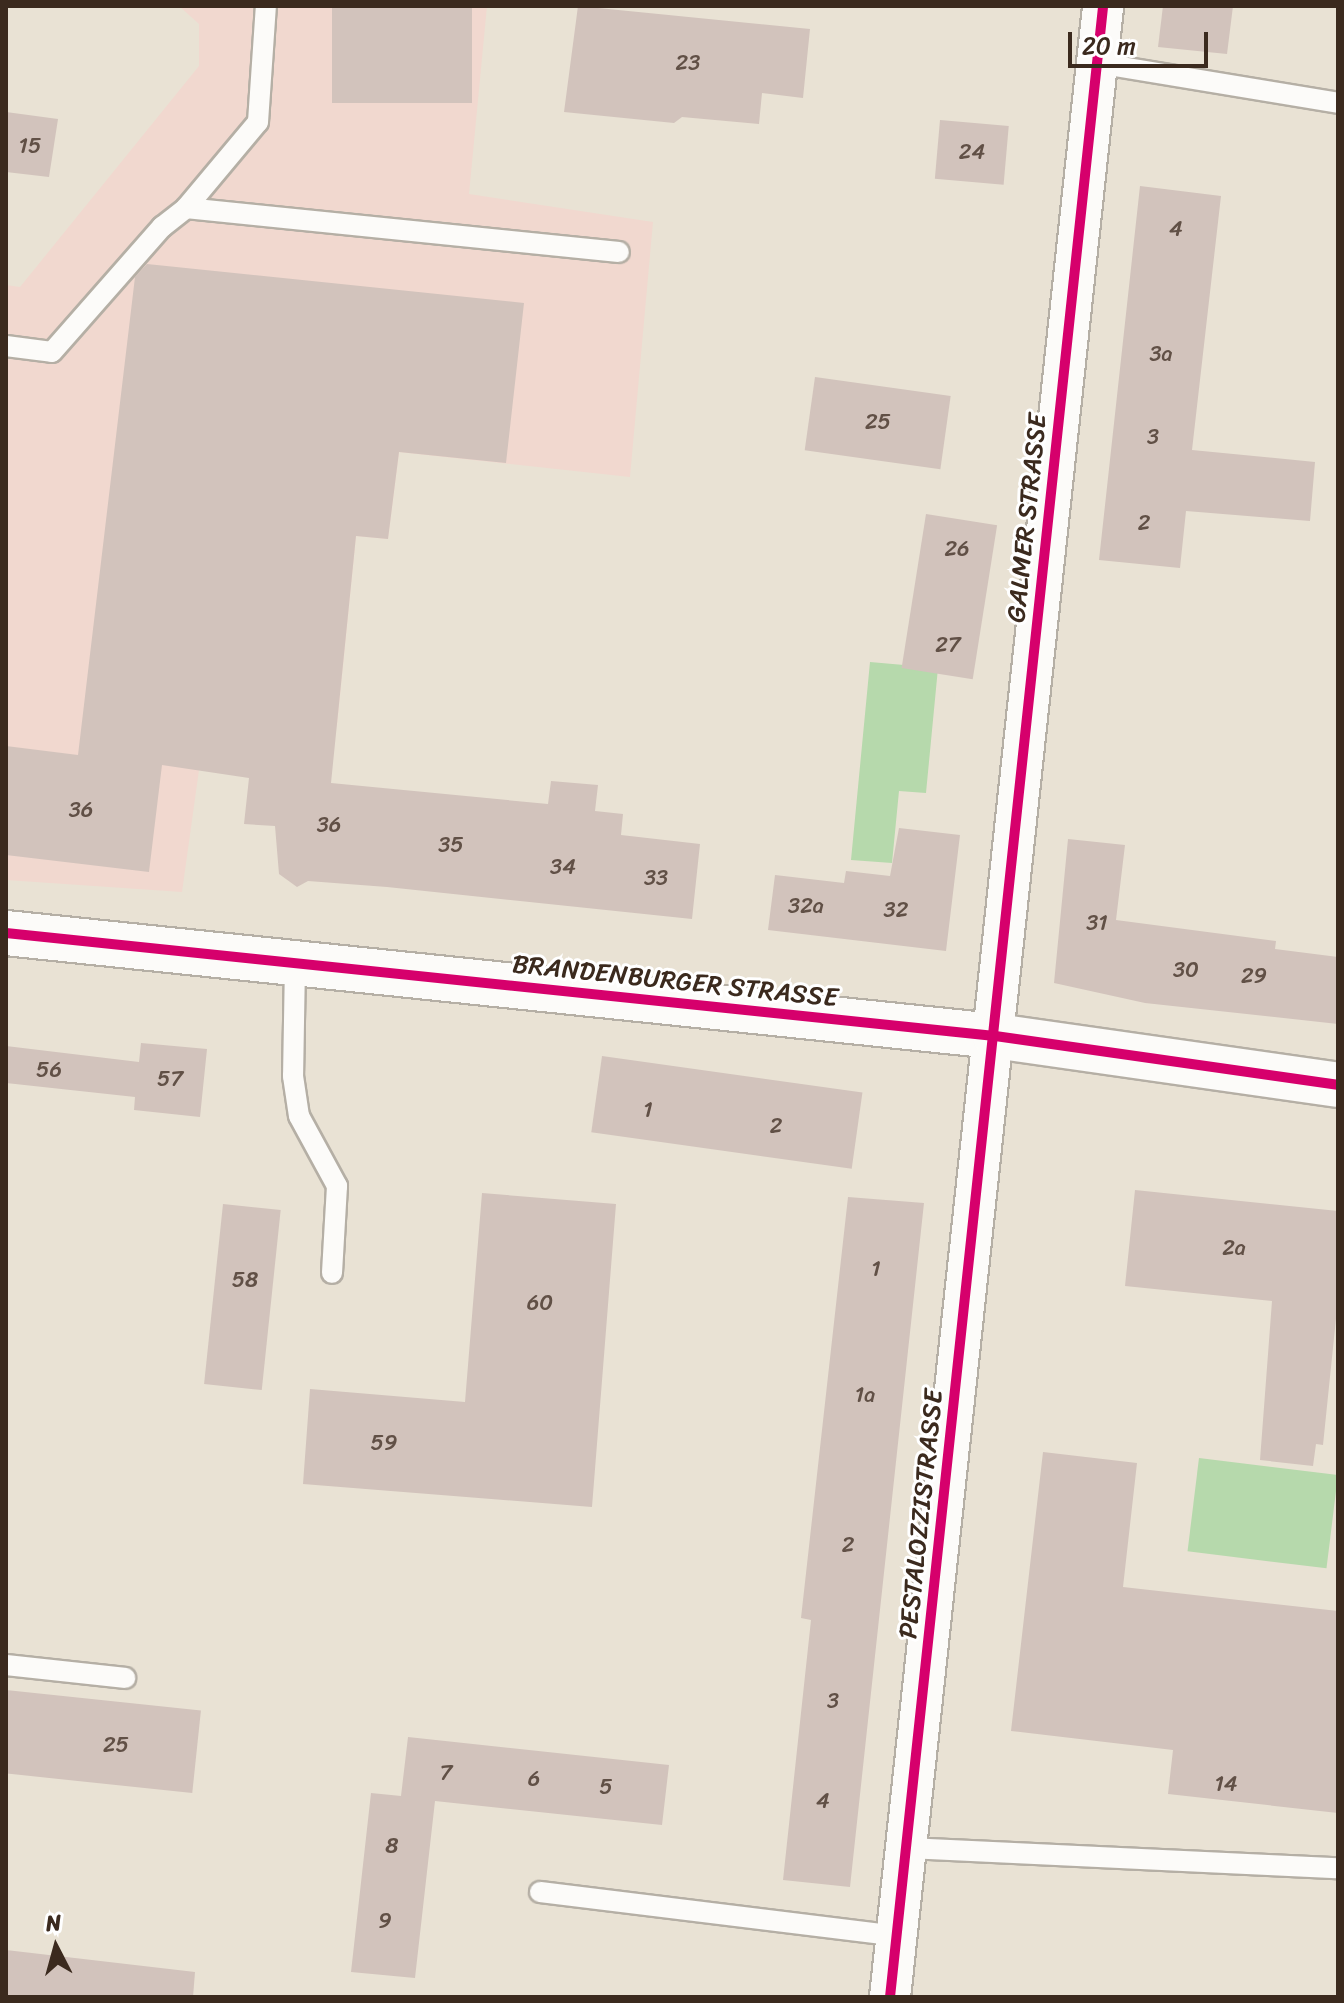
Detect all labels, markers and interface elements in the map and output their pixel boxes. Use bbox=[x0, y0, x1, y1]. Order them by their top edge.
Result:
scale bar bbox=[1072, 16, 1212, 66]
text: 20 m bbox=[1082, 25, 1136, 67]
house number: 23 bbox=[676, 50, 700, 76]
house number: 15 bbox=[19, 133, 41, 159]
house number: 24 bbox=[959, 139, 985, 165]
house number: 4 bbox=[1169, 216, 1183, 242]
house number: 3a bbox=[1149, 341, 1173, 367]
house number: 25 bbox=[865, 409, 891, 435]
street label: GALMER STRASSE bbox=[1000, 410, 1054, 626]
house number: 3 bbox=[1147, 424, 1159, 450]
house number: 2 bbox=[1138, 510, 1150, 536]
house number: 26 bbox=[944, 536, 970, 562]
house number: 27 bbox=[935, 632, 961, 658]
house number: 36 bbox=[69, 797, 93, 823]
house number: 36 bbox=[317, 812, 341, 838]
house number: 35 bbox=[438, 832, 464, 858]
house number: 34 bbox=[550, 854, 576, 880]
house number: 33 bbox=[644, 865, 668, 891]
house number: 32a bbox=[788, 893, 824, 919]
house number: 32 bbox=[884, 897, 908, 923]
house number: 31 bbox=[1086, 910, 1108, 936]
street label: BRANDENBURGER STRASSE bbox=[511, 948, 839, 1014]
house number: 30 bbox=[1173, 957, 1199, 983]
house number: 29 bbox=[1241, 963, 1267, 989]
house number: 56 bbox=[36, 1057, 62, 1083]
house number: 57 bbox=[157, 1066, 183, 1092]
house number: 1 bbox=[643, 1097, 653, 1123]
house number: 2 bbox=[770, 1113, 782, 1139]
house number: 2a bbox=[1222, 1235, 1246, 1261]
house number: 1 bbox=[871, 1256, 881, 1282]
house number: 58 bbox=[232, 1267, 258, 1293]
house number: 60 bbox=[527, 1290, 553, 1316]
house number: 1a bbox=[855, 1382, 875, 1408]
street label: PESTALOZZISTRASSE bbox=[892, 1388, 950, 1640]
house number: 59 bbox=[371, 1430, 397, 1456]
house number: 2 bbox=[842, 1532, 854, 1558]
house number: 3 bbox=[827, 1688, 839, 1714]
house number: 25 bbox=[103, 1732, 129, 1758]
house number: 7 bbox=[440, 1760, 452, 1786]
house number: 6 bbox=[528, 1766, 540, 1792]
house number: 14 bbox=[1214, 1771, 1238, 1797]
house number: 5 bbox=[599, 1774, 613, 1800]
house number: 4 bbox=[816, 1788, 830, 1814]
house number: 8 bbox=[385, 1833, 399, 1859]
text: N bbox=[44, 1902, 63, 1943]
north arrow bbox=[16, 1907, 96, 1987]
house number: 9 bbox=[378, 1908, 392, 1934]

